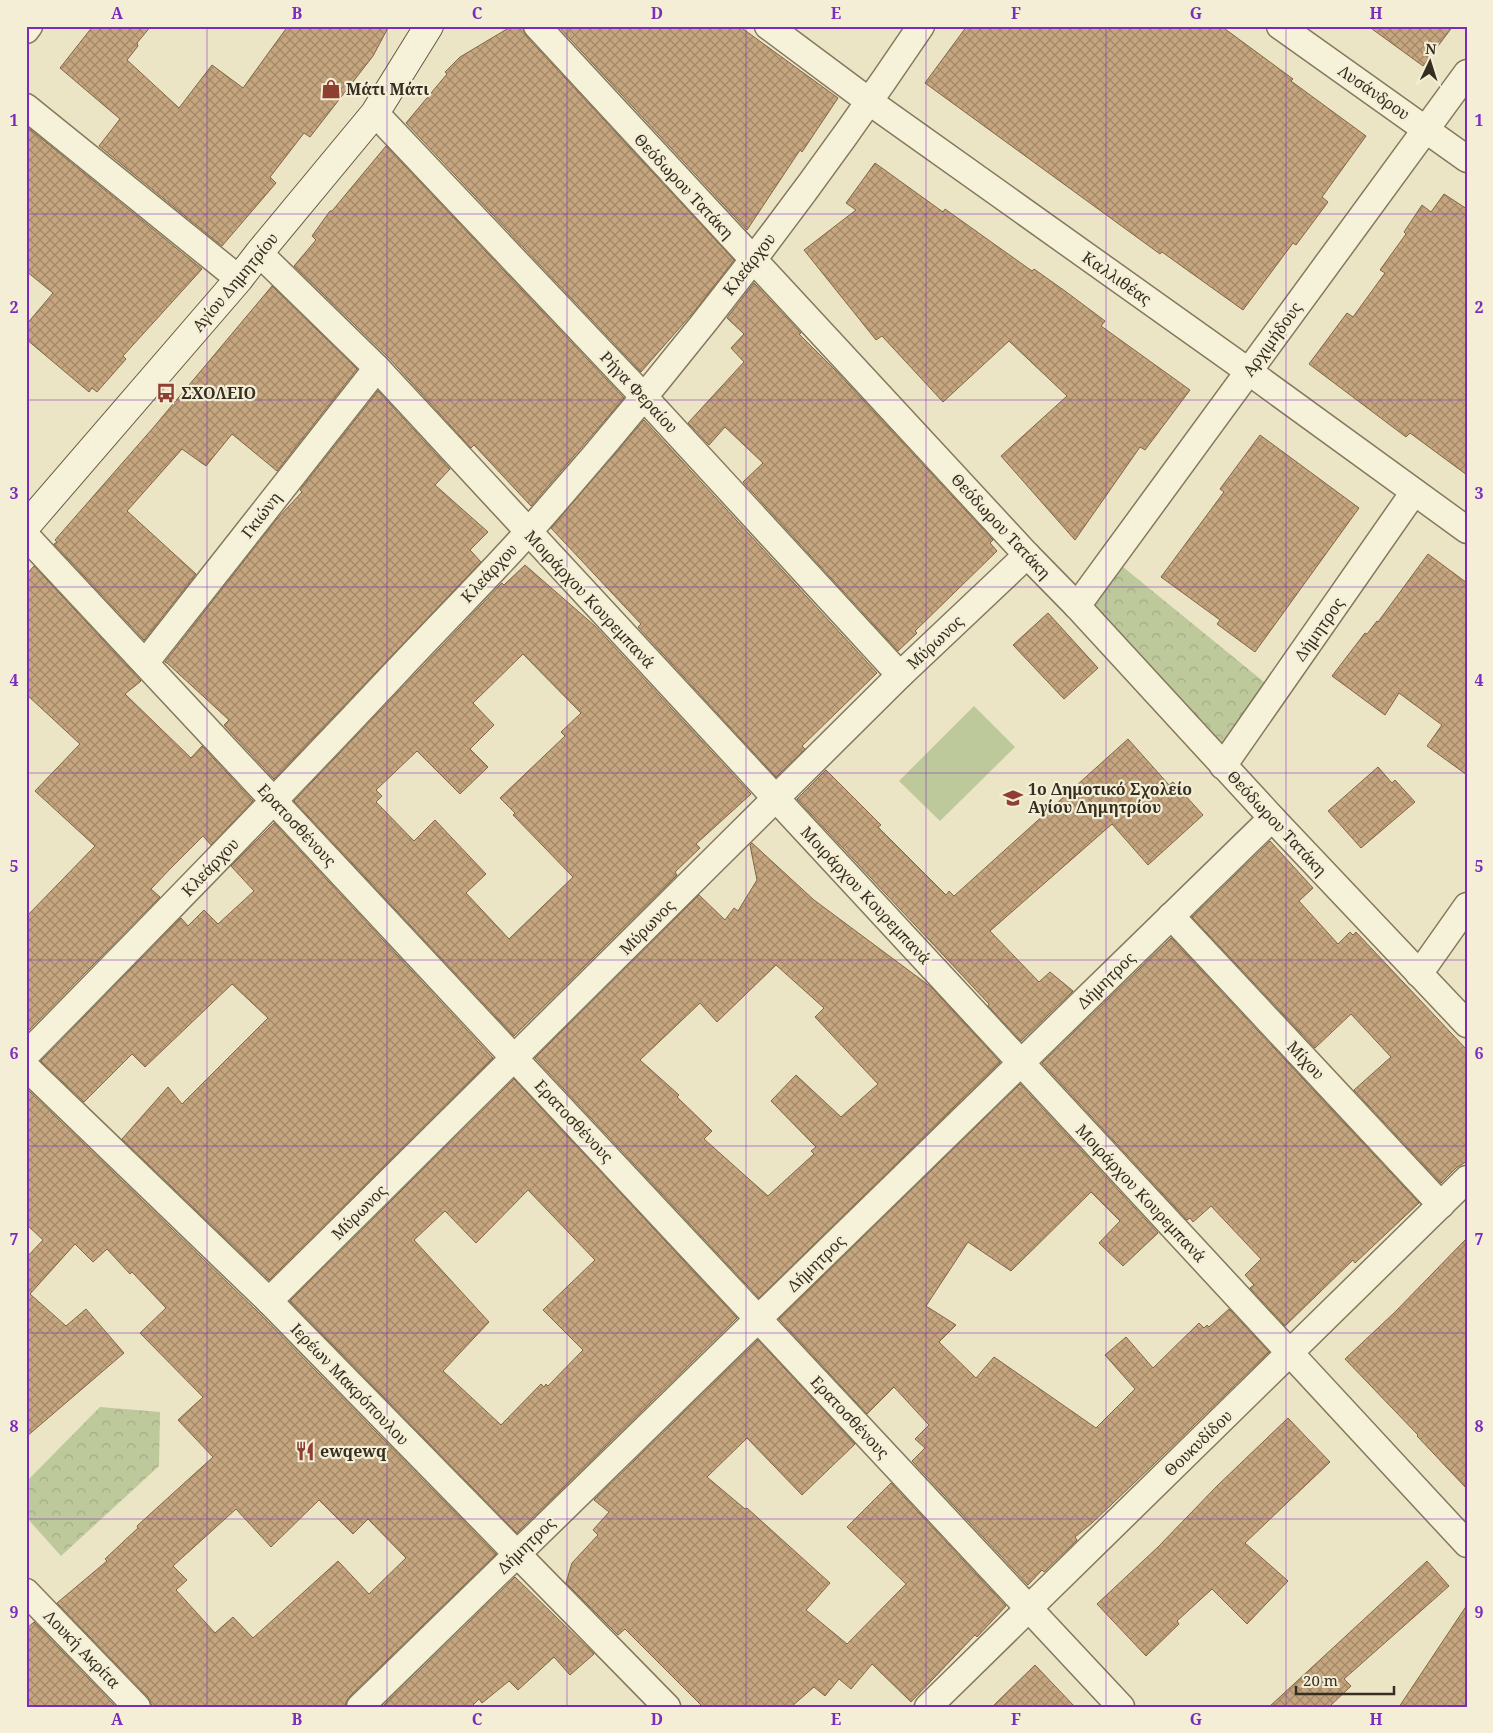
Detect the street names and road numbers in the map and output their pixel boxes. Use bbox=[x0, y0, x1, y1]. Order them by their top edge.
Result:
street label: Λυσάνδρου bbox=[1334, 59, 1414, 125]
street label: Θεόδωρου Τατάκη bbox=[629, 128, 739, 244]
street label: Αγίου Δημητρίου bbox=[187, 228, 283, 336]
street label: Κλεάρχου bbox=[718, 228, 780, 300]
street label: Καλλιθέας bbox=[1078, 246, 1156, 310]
street label: Αρχιμήδους bbox=[1237, 297, 1307, 381]
street label: Ρήγα Φεραίου bbox=[595, 346, 683, 438]
street label: Θεόδωρου Τατάκη bbox=[946, 468, 1056, 584]
street label: Γκιώνη bbox=[236, 487, 286, 543]
street label: Μοιράρχου Κουρεμπανά bbox=[520, 525, 660, 673]
street label: Κλεάρχου bbox=[456, 539, 522, 607]
street label: Δήμητρος bbox=[1289, 593, 1349, 665]
street label: Μύρωνος bbox=[902, 610, 968, 674]
street label: Θεόδωρου Τατάκη bbox=[1222, 765, 1332, 881]
street label: Ερατοσθένους bbox=[253, 779, 341, 872]
street label: Μοιράρχου Κουρεμπανά bbox=[796, 821, 936, 969]
street label: Κλεάρχου bbox=[176, 833, 244, 901]
street label: Μύρωνος bbox=[614, 894, 680, 960]
street label: Δήμητρος bbox=[1072, 947, 1140, 1013]
street label: Μίχου bbox=[1282, 1036, 1330, 1084]
street label: Ερατοσθένους bbox=[530, 1075, 618, 1168]
street label: Μοιράρχου Κουρεμπανά bbox=[1071, 1119, 1211, 1267]
street label: Μύρωνος bbox=[326, 1179, 392, 1245]
street label: Δήμητρος bbox=[782, 1230, 850, 1296]
street label: Ιερέων Μακρόπουλου bbox=[286, 1318, 414, 1450]
street label: Ερατοσθένους bbox=[806, 1371, 894, 1464]
street label: Θουκυδίδου bbox=[1159, 1405, 1237, 1481]
street label: Δήμητρος bbox=[492, 1512, 560, 1578]
street label: Λουκή Ακρίτα bbox=[39, 1605, 125, 1693]

